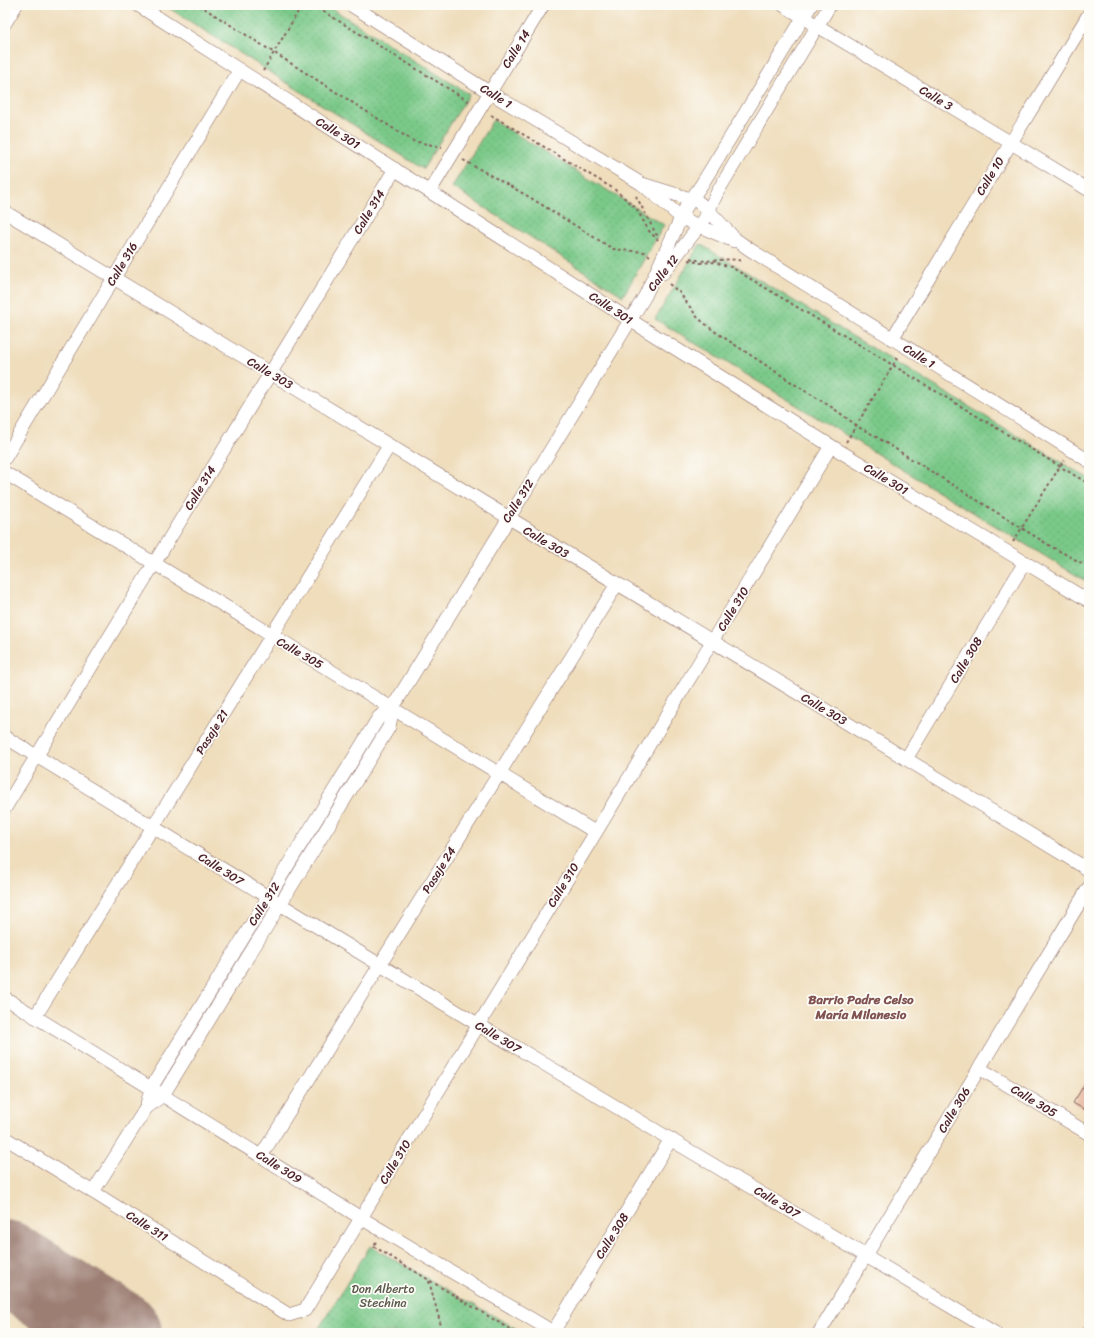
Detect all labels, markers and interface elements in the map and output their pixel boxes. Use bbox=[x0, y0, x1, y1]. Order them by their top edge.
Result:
street label: Calle 14 bbox=[495, 25, 537, 73]
street label: Calle 1 bbox=[475, 77, 517, 115]
street label: Calle 3 bbox=[915, 79, 958, 117]
street label: Calle 301 bbox=[311, 111, 365, 155]
street label: Calle 10 bbox=[970, 152, 1011, 200]
street label: Calle 314 bbox=[347, 185, 391, 239]
street label: Calle 316 bbox=[100, 238, 144, 290]
street label: Calle 12 bbox=[641, 250, 685, 296]
street label: Calle 301 bbox=[584, 285, 638, 331]
street label: Calle 1 bbox=[898, 337, 940, 375]
street label: Calle 303 bbox=[243, 351, 298, 396]
street label: Calle 301 bbox=[859, 457, 913, 501]
street label: Calle 314 bbox=[178, 461, 222, 515]
street label: Calle 312 bbox=[496, 475, 540, 527]
street label: Calle 303 bbox=[519, 520, 574, 565]
street label: Calle 310 bbox=[711, 582, 755, 636]
street label: Calle 305 bbox=[272, 631, 328, 675]
street label: Calle 308 bbox=[943, 632, 989, 688]
street label: Calle 303 bbox=[797, 687, 852, 732]
street label: Pasaje 21 bbox=[189, 705, 235, 759]
street label: Pasaje 24 bbox=[416, 842, 462, 898]
street label: Calle 307 bbox=[194, 846, 249, 892]
street label: Calle 310 bbox=[541, 858, 585, 912]
street label: Calle 312 bbox=[242, 878, 286, 930]
district label: Barrio Padre Celso María Milanesio bbox=[808, 988, 914, 1026]
street label: Calle 307 bbox=[471, 1015, 526, 1060]
street label: Calle 305 bbox=[1006, 1078, 1062, 1124]
street label: Calle 306 bbox=[932, 1082, 977, 1137]
street label: Calle 310 bbox=[373, 1135, 417, 1189]
street label: Calle 309 bbox=[251, 1144, 307, 1190]
street label: Calle 307 bbox=[750, 1180, 805, 1225]
street label: Calle 311 bbox=[121, 1204, 173, 1248]
street label: Calle 308 bbox=[589, 1209, 635, 1263]
park label: Don Alberto Stechina bbox=[352, 1278, 414, 1314]

